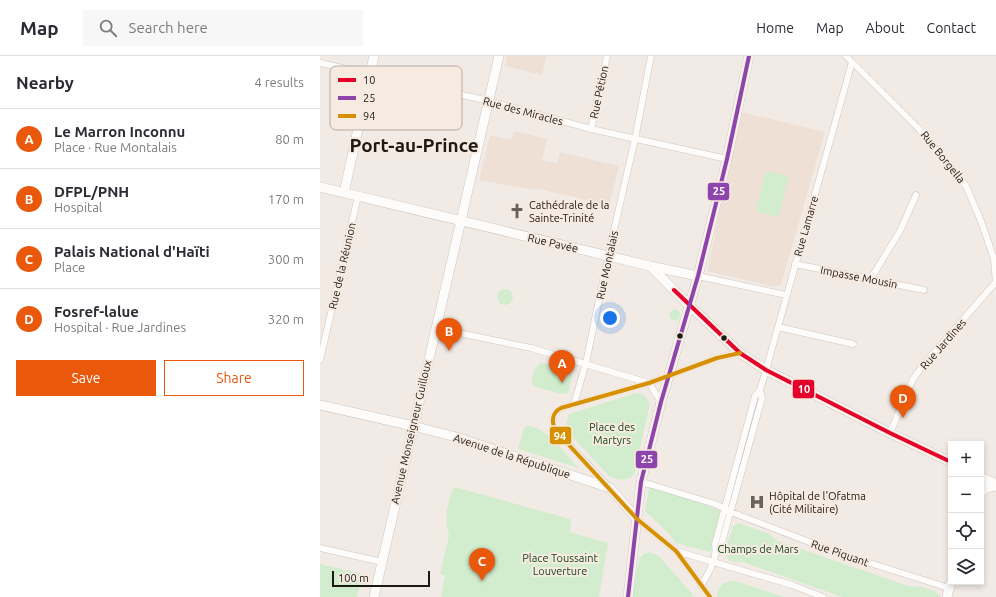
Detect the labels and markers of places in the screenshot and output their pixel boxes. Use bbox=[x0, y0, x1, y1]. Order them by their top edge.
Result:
place label: Cathédrale de la Sainte-Trinité bbox=[529, 199, 609, 224]
church icon: Cathédrale de la Sainte-Trinité bbox=[508, 202, 526, 220]
pin: B bbox=[436, 318, 462, 351]
unlabelled marker bbox=[675, 331, 685, 341]
unlabelled marker bbox=[719, 333, 729, 343]
pin: A bbox=[549, 350, 575, 383]
pin: D bbox=[890, 385, 916, 418]
place label: Hôpital de l'Ofatma (Cité Militaire) bbox=[769, 490, 866, 516]
hospital icon: Hôpital de l'Ofatma (Cité Militaire) bbox=[748, 493, 766, 511]
pin: C bbox=[469, 548, 495, 581]

